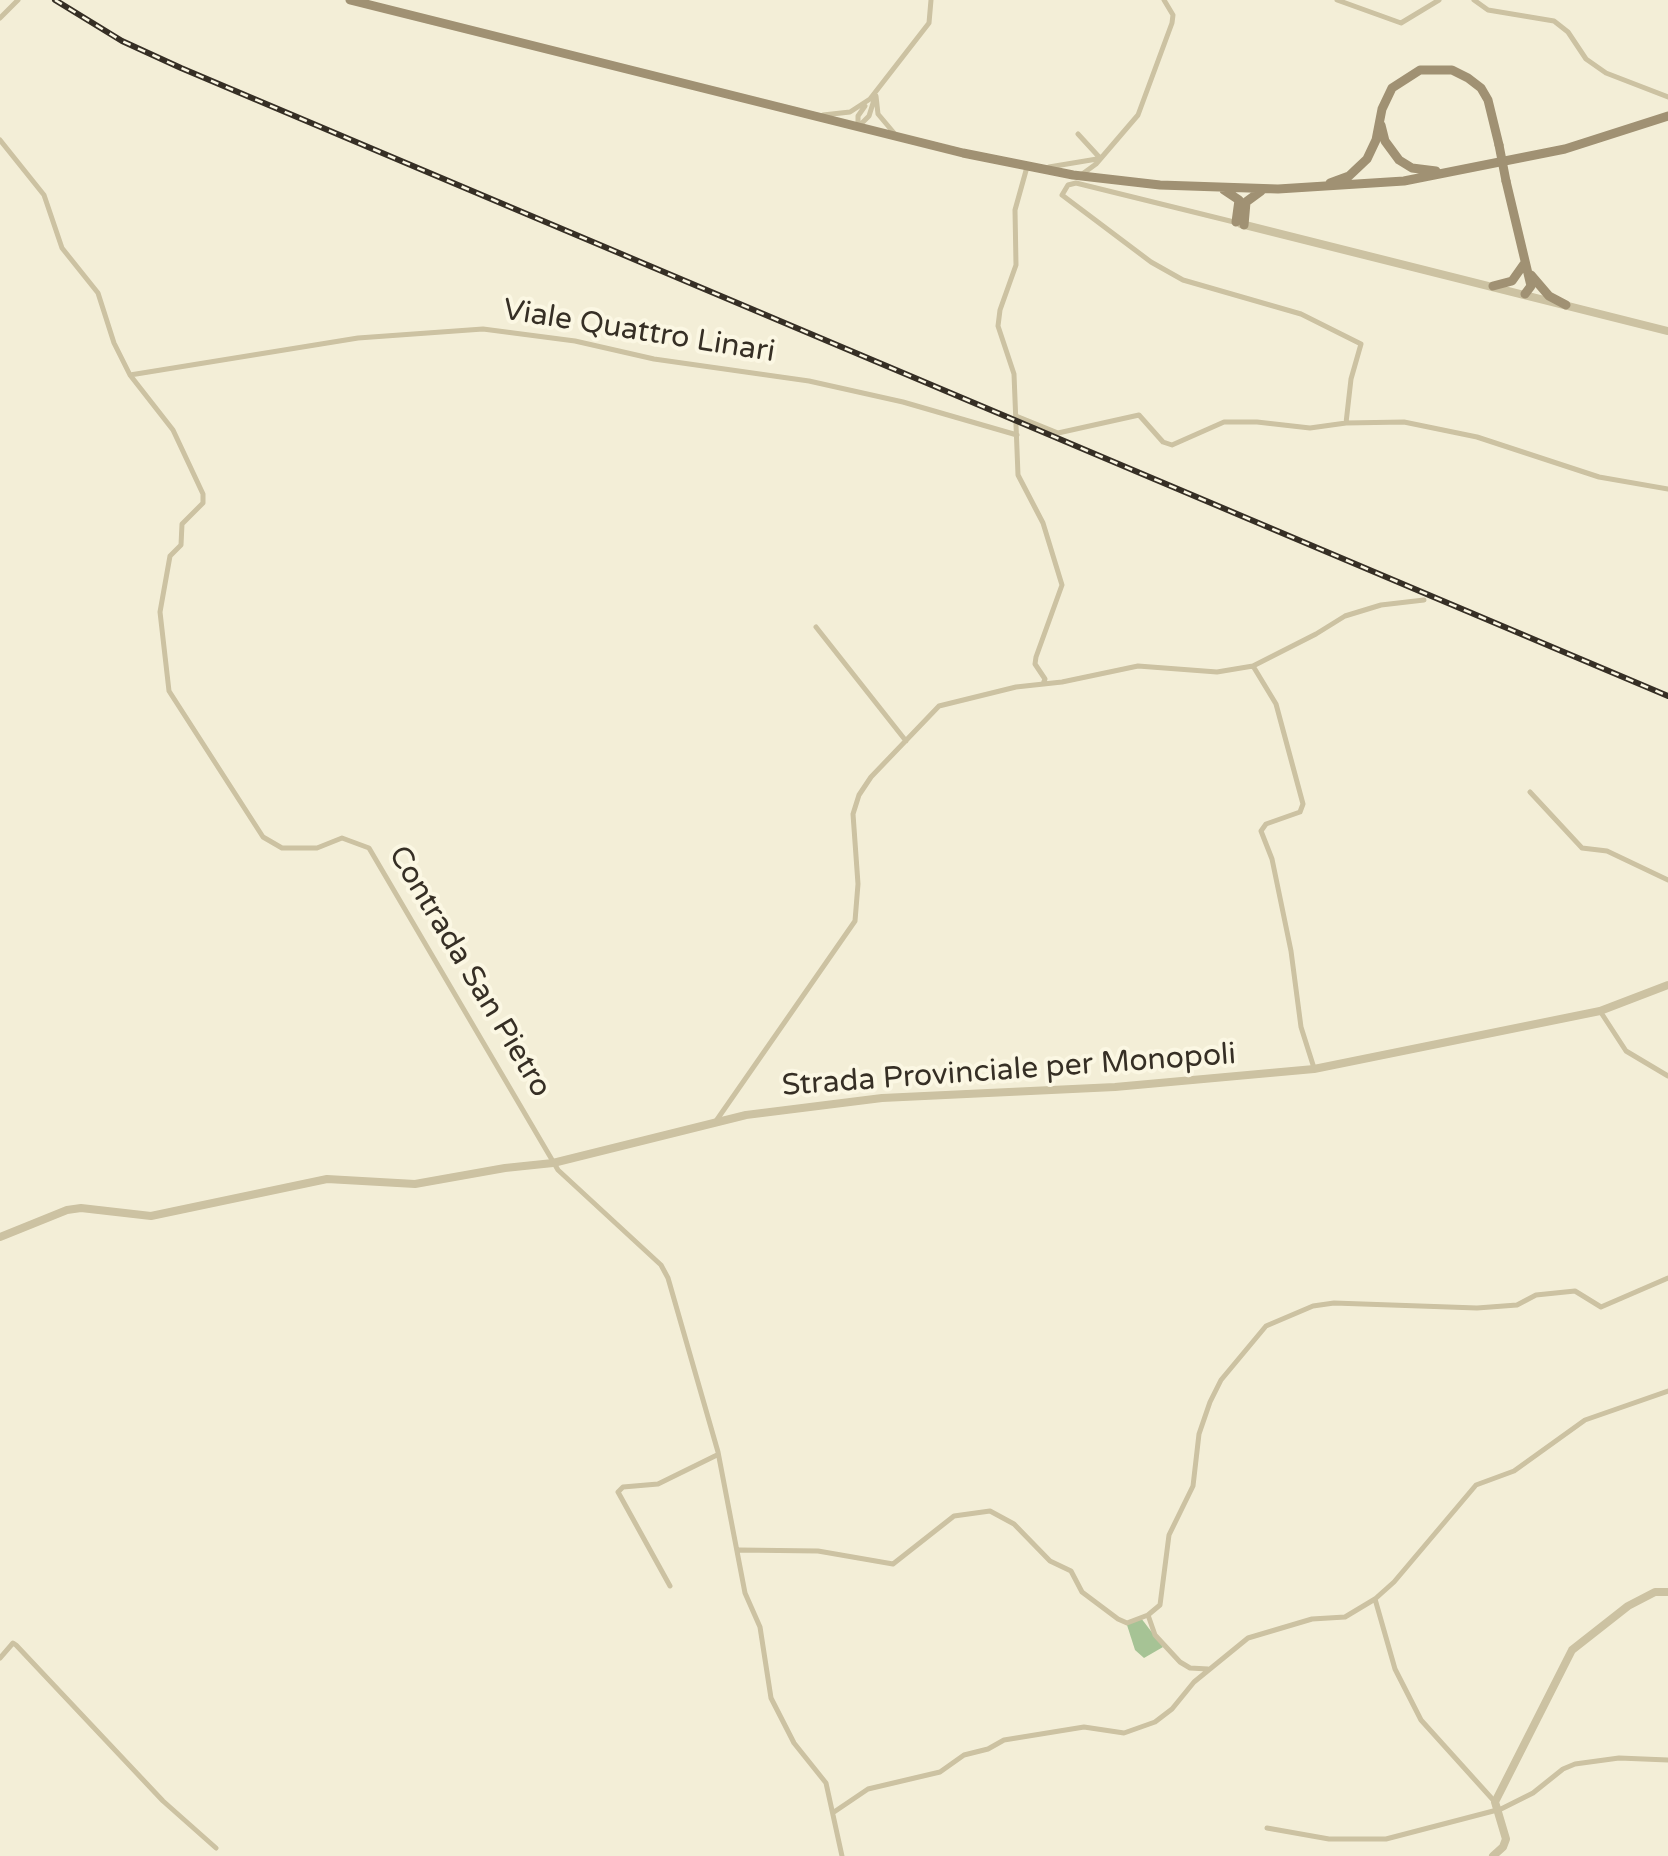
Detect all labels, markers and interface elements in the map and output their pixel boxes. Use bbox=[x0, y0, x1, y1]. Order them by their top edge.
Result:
street label: Viale Quattro Linari bbox=[500, 293, 778, 371]
street label: Contrada San Pietro bbox=[380, 840, 558, 1104]
street label: Strada Provinciale per Monopoli bbox=[781, 1037, 1237, 1105]

